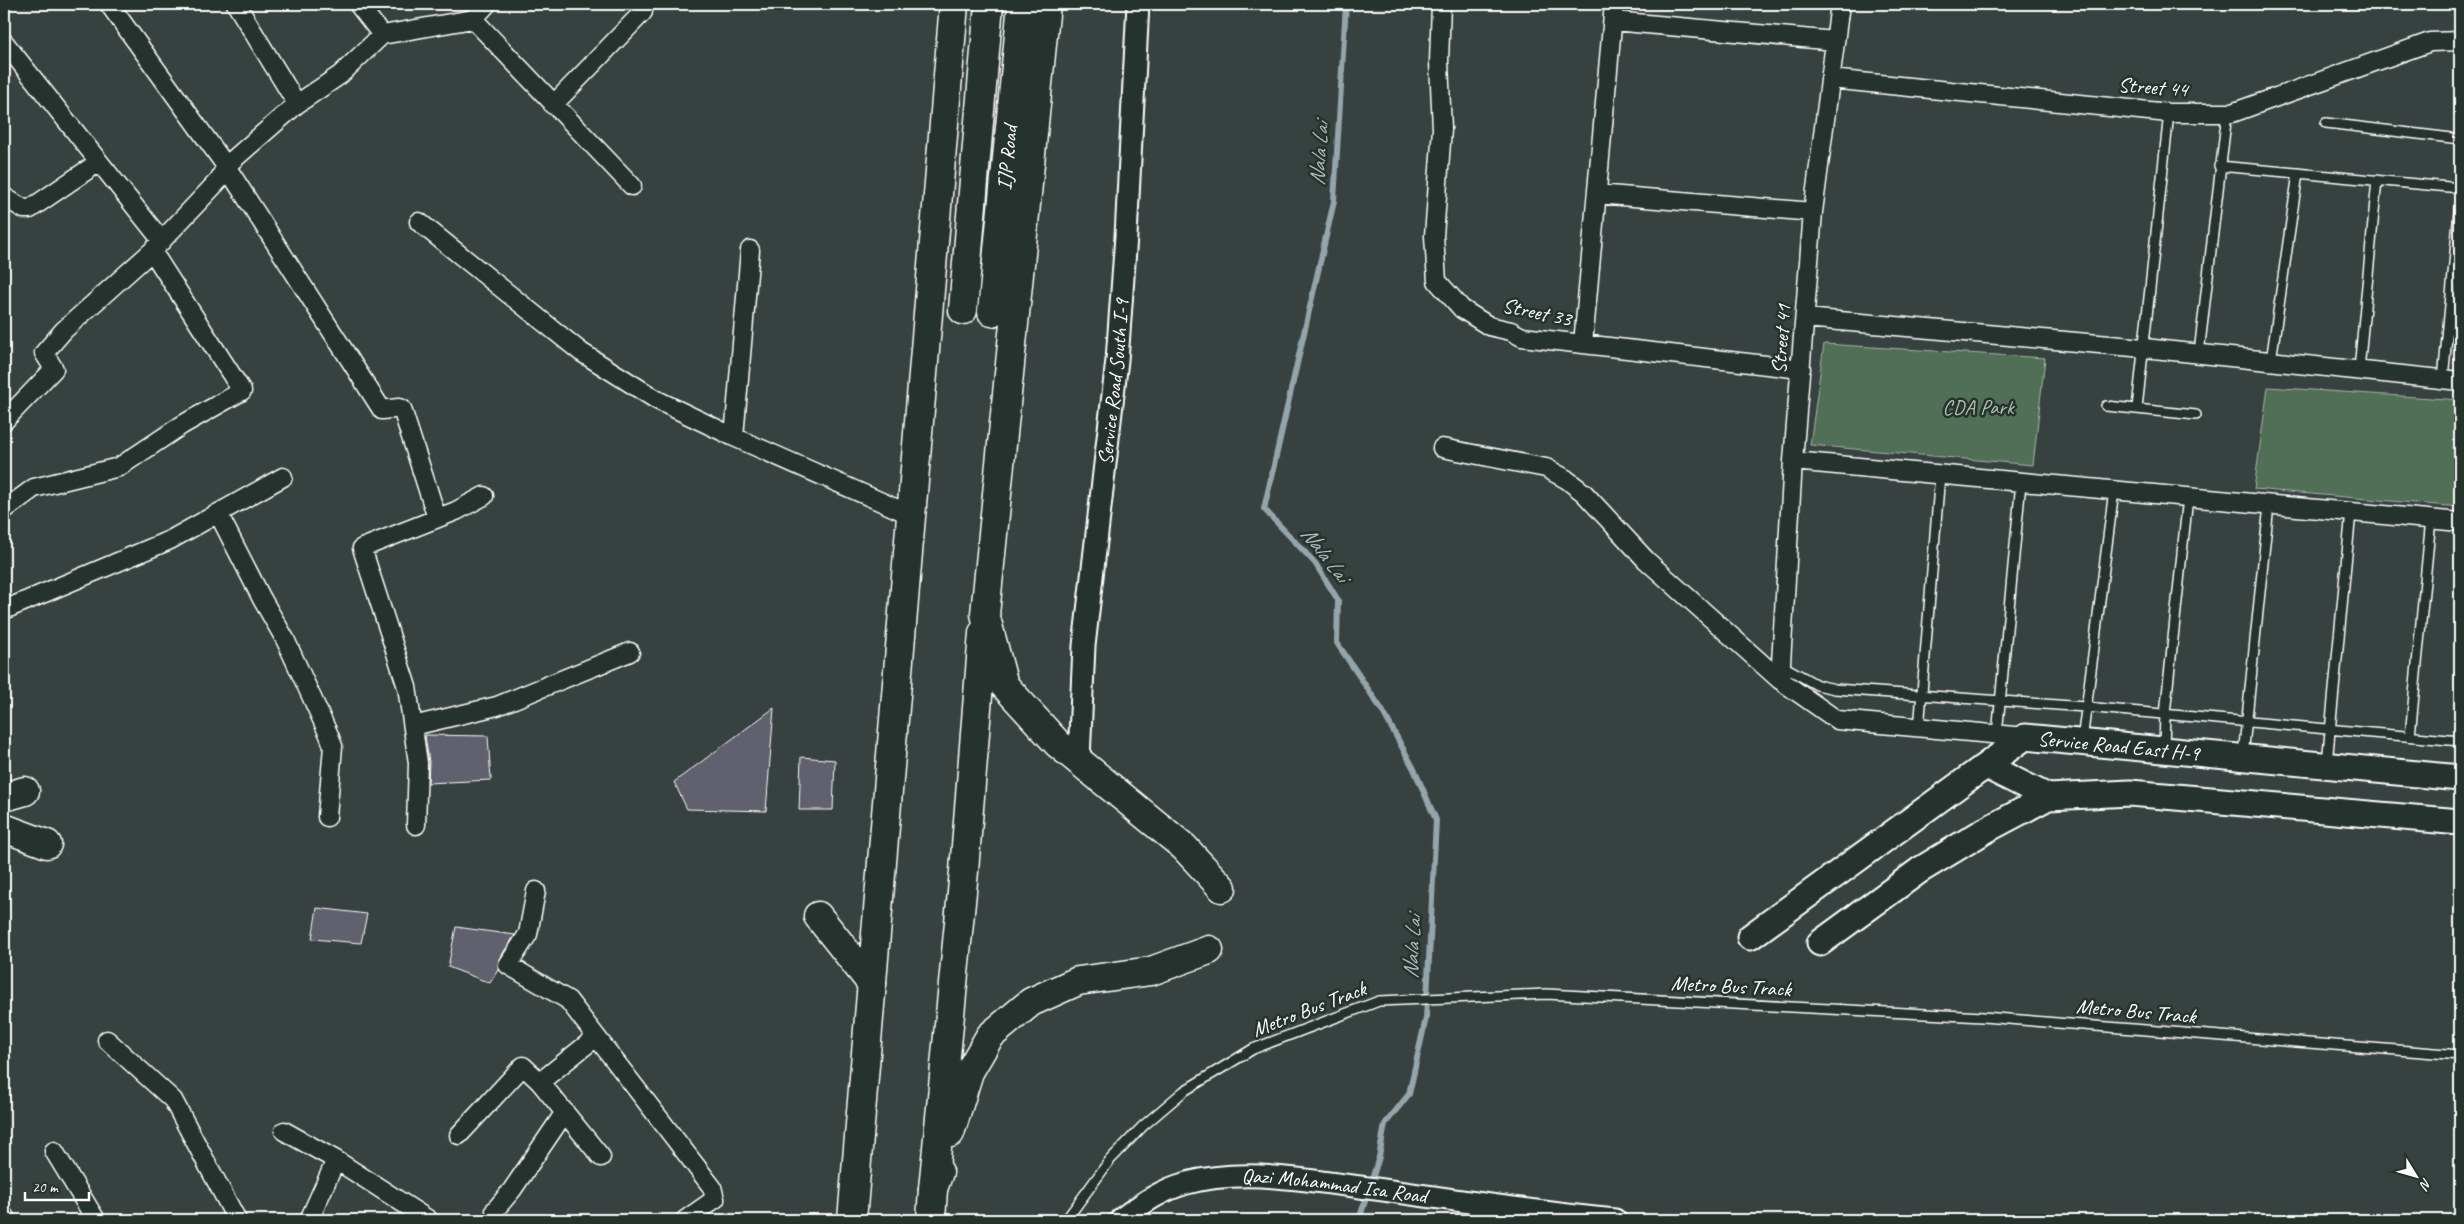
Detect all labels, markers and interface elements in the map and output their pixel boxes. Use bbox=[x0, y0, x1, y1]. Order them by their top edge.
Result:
street label: Street 44 bbox=[2117, 72, 2191, 103]
water label: Nala Lai bbox=[1303, 116, 1336, 186]
street label: IJP Road bbox=[991, 120, 1023, 191]
street label: Street 33 bbox=[1500, 292, 1575, 332]
street label: Service Road South I-9 bbox=[1092, 296, 1135, 466]
street label: Street 41 bbox=[1766, 302, 1797, 375]
park label: CDA Park bbox=[1942, 394, 2015, 420]
water label: Nala Lai bbox=[1295, 520, 1359, 592]
street label: Service Road East H-9 bbox=[2037, 725, 2202, 767]
water label: Nala Lai bbox=[1396, 909, 1428, 979]
street label: Metro Bus Track bbox=[1670, 970, 1793, 1002]
street label: Metro Bus Track bbox=[1248, 975, 1371, 1043]
street label: Metro Bus Track bbox=[2075, 993, 2198, 1029]
north arrow bbox=[2392, 1152, 2442, 1202]
street label: Qazi Mohammad Isa Road bbox=[1242, 1163, 1432, 1209]
scale bar bbox=[25, 1169, 89, 1201]
text: N bbox=[2415, 1175, 2435, 1194]
text: 20 m bbox=[32, 1178, 59, 1197]

